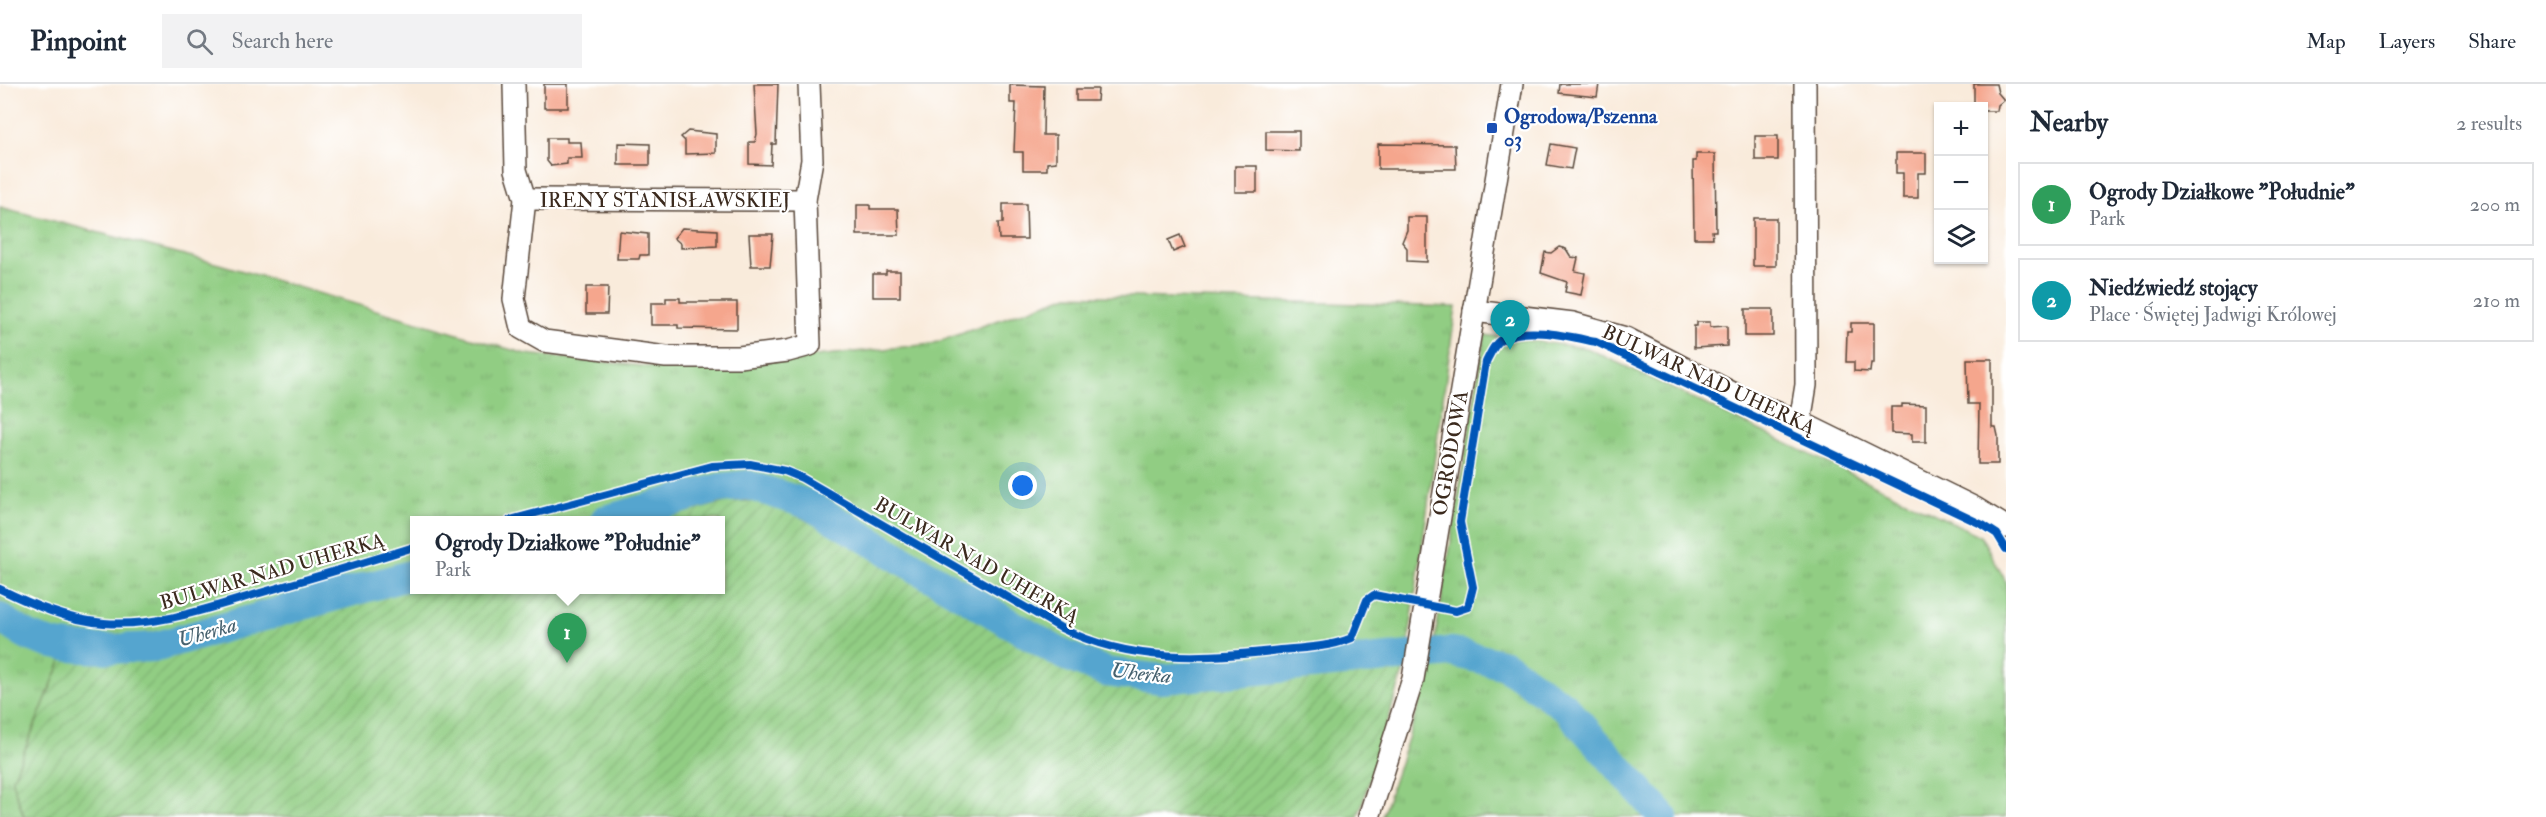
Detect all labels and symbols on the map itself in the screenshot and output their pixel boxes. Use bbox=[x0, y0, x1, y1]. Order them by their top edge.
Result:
place label: Ogrodowa/Pszenna 03 bbox=[1504, 104, 1658, 152]
marker: Ogrodowa/Pszenna 03 bbox=[1485, 121, 1499, 135]
street label: IRENY STANISŁAWSKIEJ bbox=[540, 188, 790, 213]
pin: 2 bbox=[1490, 300, 1530, 350]
street label: BULWAR NAD UHERKĄ bbox=[1598, 319, 1820, 440]
street label: OGRODOWA bbox=[1427, 388, 1474, 518]
your location bbox=[1008, 471, 1037, 500]
street label: BULWAR NAD UHERKĄ bbox=[870, 492, 1084, 629]
street label: BULWAR NAD UHERKĄ bbox=[157, 527, 387, 615]
water label: Uherka bbox=[174, 611, 240, 654]
pin: 1 bbox=[548, 614, 586, 663]
water label: Uherka bbox=[1110, 657, 1173, 690]

